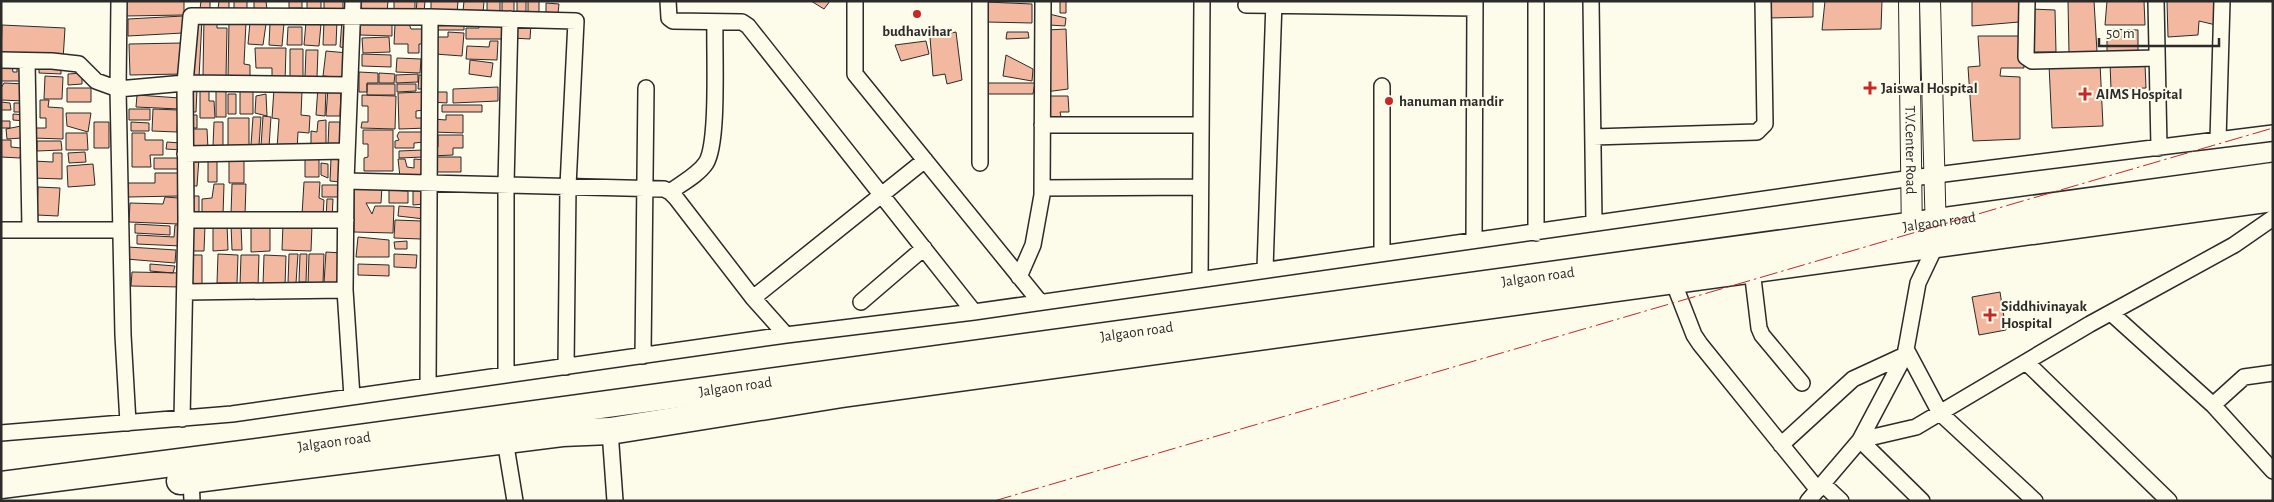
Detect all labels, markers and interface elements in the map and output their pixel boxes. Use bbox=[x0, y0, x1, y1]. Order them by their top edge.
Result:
marker: budhavihar bbox=[911, 8, 923, 20]
scale bar bbox=[2099, 15, 2219, 47]
place label: budhavihar bbox=[882, 24, 953, 39]
text: 50 m bbox=[2106, 26, 2135, 41]
marker: Jaiswal Hospital bbox=[1863, 81, 1877, 95]
place label: Jaiswal Hospital bbox=[1881, 81, 1978, 96]
marker: AIMS Hospital bbox=[2078, 87, 2092, 101]
place label: AIMS Hospital bbox=[2096, 87, 2182, 102]
place label: hanuman mandir bbox=[1399, 94, 1504, 109]
marker: hanuman mandir bbox=[1383, 95, 1395, 107]
street label: T.V.Center Road bbox=[1903, 105, 1919, 195]
street label: Jalgaon road bbox=[1902, 209, 1977, 234]
street label: Jalgaon road bbox=[1501, 264, 1576, 289]
place label: Siddhivinayak Hospital bbox=[2001, 299, 2087, 331]
marker: Siddhivinayak Hospital bbox=[1983, 308, 1997, 322]
street label: Jalgaon road bbox=[1099, 319, 1174, 344]
street label: Jalgaon road bbox=[698, 374, 773, 399]
street label: Jalgaon road bbox=[297, 429, 372, 454]

